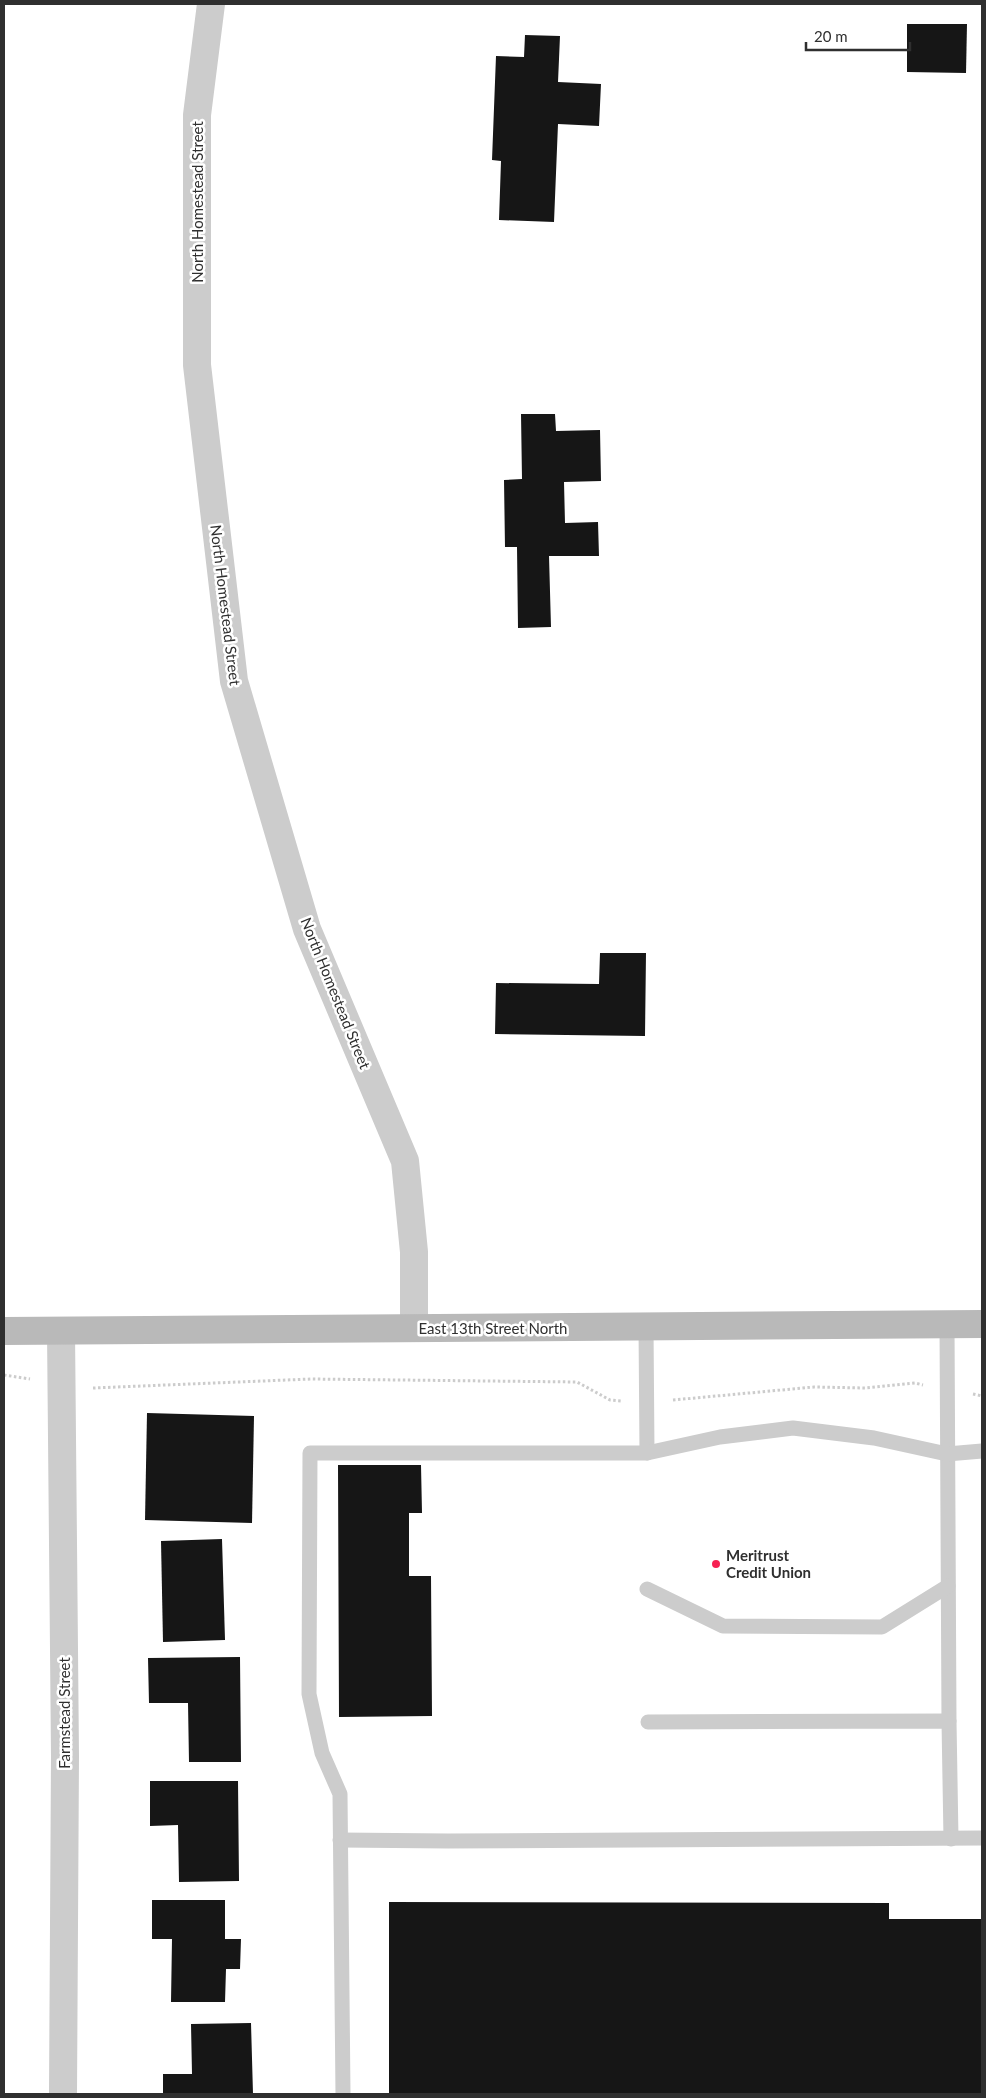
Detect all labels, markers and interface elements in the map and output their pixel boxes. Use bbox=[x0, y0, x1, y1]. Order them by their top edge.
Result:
scale bar bbox=[806, 20, 910, 52]
text: 20 m bbox=[814, 27, 848, 45]
street label: North Homestead Street bbox=[188, 121, 206, 283]
street label: North Homestead Street bbox=[207, 524, 245, 687]
street label: North Homestead Street bbox=[297, 915, 375, 1072]
street label: East 13th Street North bbox=[419, 1319, 568, 1337]
place label: Meritrust Credit Union bbox=[726, 1546, 811, 1581]
marker: Meritrust Credit Union bbox=[710, 1558, 722, 1570]
street label: Farmstead Street bbox=[55, 1657, 73, 1769]

